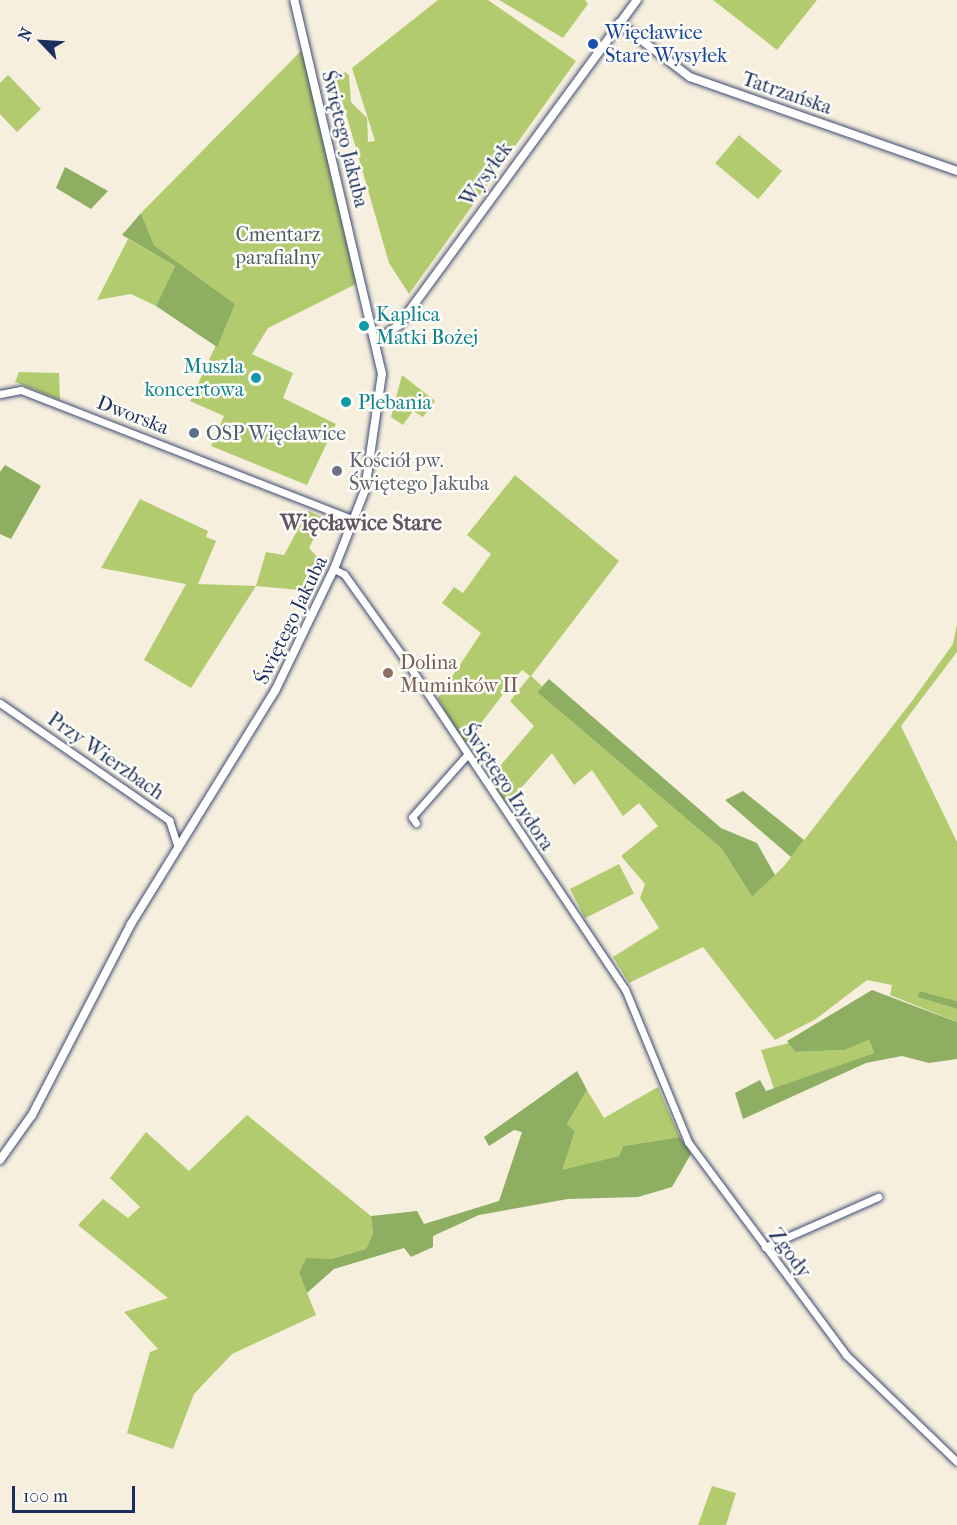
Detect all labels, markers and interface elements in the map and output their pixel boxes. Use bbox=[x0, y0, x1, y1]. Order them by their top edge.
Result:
north arrow bbox=[12, 12, 72, 72]
place label: Więcławice Stare Wysyłek bbox=[605, 20, 727, 67]
text: N bbox=[14, 25, 36, 44]
marker: Więcławice Stare Wysyłek bbox=[586, 37, 600, 51]
street label: Tatrzańska bbox=[739, 66, 835, 120]
street label: Świętego Jakuba bbox=[316, 68, 374, 210]
street label: Wysyłek bbox=[455, 137, 517, 211]
park label: Cmentarz parafialny bbox=[235, 223, 321, 270]
place label: Kaplica Matki Bożej bbox=[376, 302, 478, 349]
marker: Kaplica Matki Bożej bbox=[357, 319, 371, 333]
place label: Muszla koncertowa bbox=[144, 354, 244, 401]
marker: Muszla koncertowa bbox=[249, 371, 263, 385]
street label: Dworska bbox=[94, 390, 172, 440]
place label: Plebania bbox=[358, 390, 432, 414]
marker: Plebania bbox=[339, 395, 353, 409]
place label: OSP Więcławice bbox=[206, 421, 346, 445]
marker: OSP Więcławice bbox=[187, 426, 201, 440]
place label: Kościół pw. Świętego Jakuba bbox=[349, 448, 489, 495]
marker: Kościół pw. Świętego Jakuba bbox=[330, 464, 344, 478]
district label: Więcławice Stare bbox=[280, 511, 442, 537]
street label: Świętego Jakuba bbox=[249, 552, 333, 688]
place label: Dolina Muminków II bbox=[400, 650, 518, 697]
marker: Dolina Muminków II bbox=[381, 666, 395, 680]
street label: Przy Wierzbach bbox=[43, 707, 169, 805]
street label: Świętego Izydora bbox=[457, 719, 559, 855]
street label: Zgody bbox=[764, 1224, 816, 1282]
scale bar bbox=[15, 1474, 138, 1512]
text: 100 m bbox=[23, 1486, 68, 1507]

